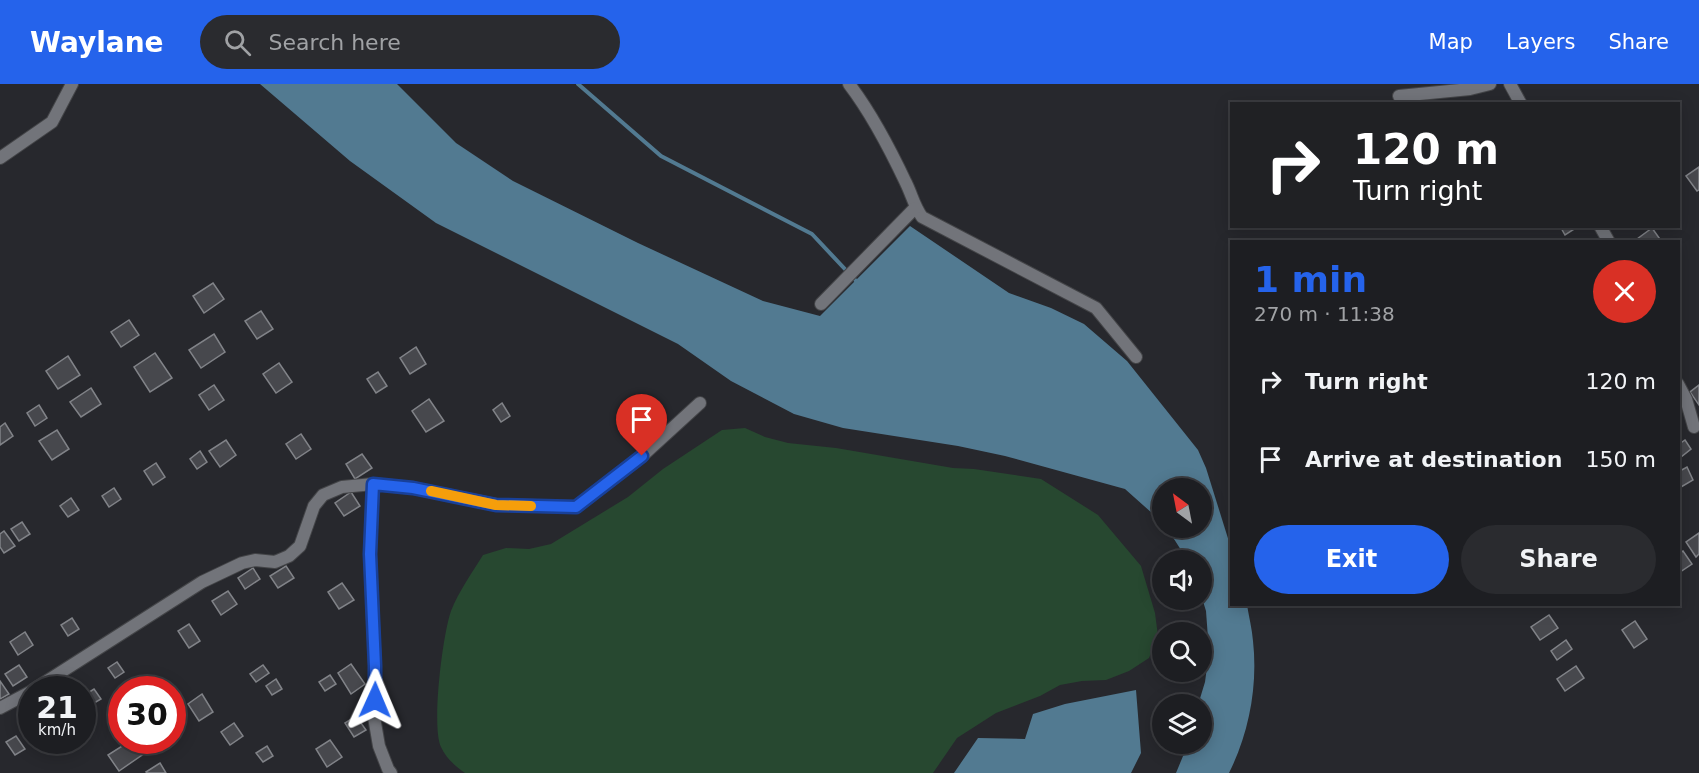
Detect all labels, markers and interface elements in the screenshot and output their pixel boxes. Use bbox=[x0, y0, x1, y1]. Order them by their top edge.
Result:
search box bbox=[200, 15, 620, 69]
text: Waylane bbox=[30, 26, 164, 59]
icon: search bbox=[221, 26, 254, 59]
text: Search here bbox=[269, 30, 401, 55]
text: Map bbox=[1429, 30, 1473, 54]
text: Layers bbox=[1506, 30, 1575, 54]
text: Share bbox=[1608, 30, 1669, 54]
text: 120 m bbox=[1353, 125, 1499, 174]
icon: right bbox=[1254, 126, 1332, 204]
text: Turn right bbox=[1353, 175, 1482, 206]
text: 1 min bbox=[1254, 259, 1367, 300]
button: close bbox=[1593, 260, 1656, 323]
text: 270 m · 11:38 bbox=[1254, 302, 1395, 326]
icon: right bbox=[1254, 365, 1287, 398]
text: Turn right bbox=[1305, 369, 1428, 394]
text: 120 m bbox=[1586, 369, 1656, 394]
pin bbox=[616, 394, 667, 456]
icon: arrive bbox=[625, 403, 658, 436]
icon: arrive bbox=[1254, 443, 1287, 476]
text: Arrive at destination bbox=[1305, 447, 1562, 472]
text: 150 m bbox=[1586, 447, 1656, 472]
north arrow bbox=[1152, 478, 1212, 538]
map controls bbox=[1152, 478, 1212, 754]
button: Exit bbox=[1254, 525, 1449, 594]
button: Share bbox=[1461, 525, 1656, 594]
button: sound bbox=[1152, 550, 1212, 610]
button: search bbox=[1152, 622, 1212, 682]
position arrow bbox=[343, 668, 407, 732]
speed limit sign: 30 bbox=[108, 676, 186, 754]
text: 21 bbox=[36, 690, 78, 725]
button: layers bbox=[1152, 694, 1212, 754]
text: km/h bbox=[38, 721, 76, 739]

